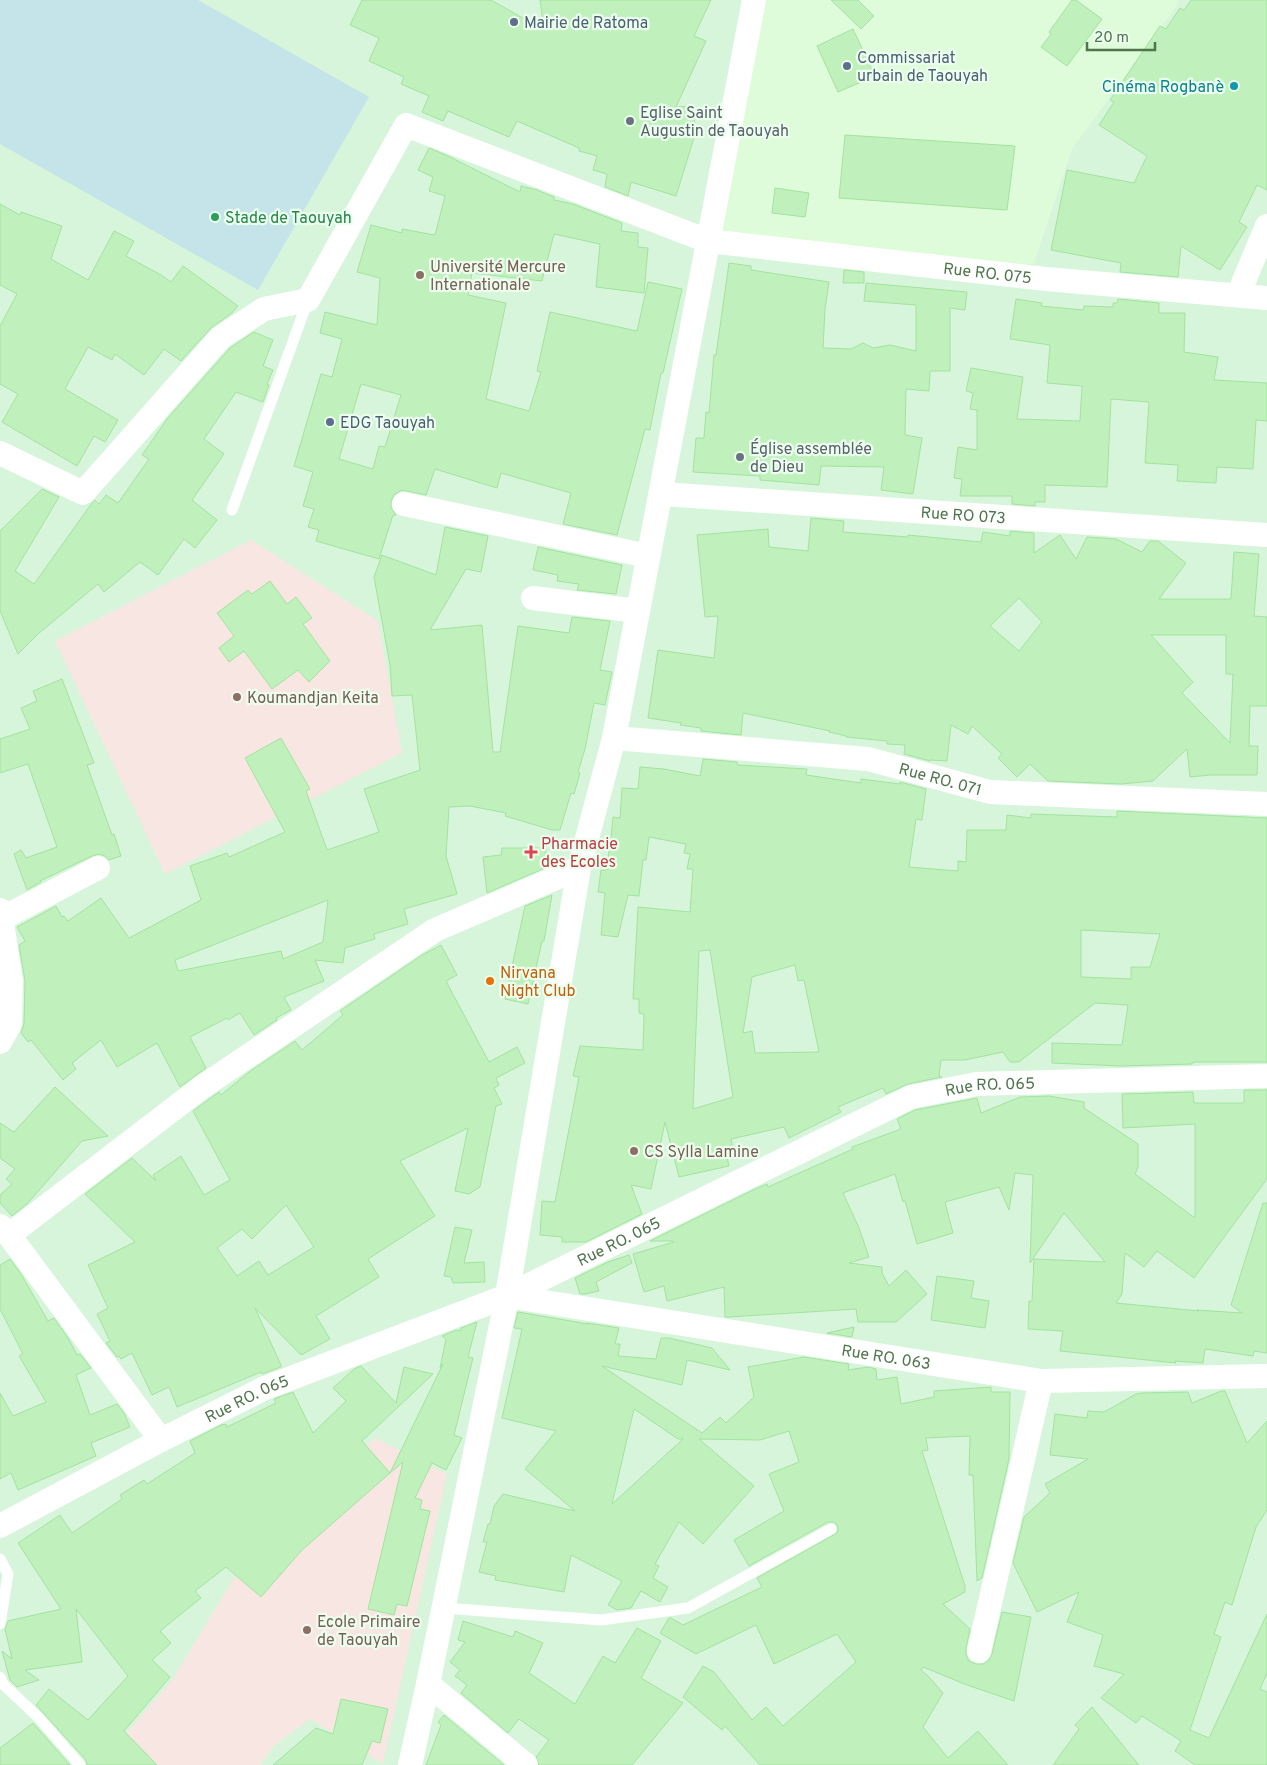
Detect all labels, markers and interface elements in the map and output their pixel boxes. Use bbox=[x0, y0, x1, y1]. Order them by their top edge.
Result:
place label: Mairie de Ratoma bbox=[524, 14, 648, 34]
marker: Mairie de Ratoma bbox=[508, 16, 520, 28]
scale bar bbox=[1087, 20, 1154, 52]
text: 20 m bbox=[1094, 29, 1129, 48]
place label: Commissariat urbain de Taouyah bbox=[857, 49, 988, 87]
marker: Commissariat urbain de Taouyah bbox=[841, 60, 853, 72]
place label: Cinéma Rogbanè bbox=[1102, 78, 1224, 98]
marker: Cinéma Rogbanè bbox=[1228, 80, 1240, 92]
place label: Eglise Saint Augustin de Taouyah bbox=[640, 104, 789, 142]
marker: Eglise Saint Augustin de Taouyah bbox=[624, 115, 636, 127]
place label: Stade de Taouyah bbox=[225, 209, 352, 229]
marker: Stade de Taouyah bbox=[209, 211, 221, 223]
place label: Université Mercure Internationale bbox=[430, 258, 566, 296]
street label: Rue RO. 075 bbox=[942, 260, 1033, 289]
marker: Université Mercure Internationale bbox=[414, 269, 426, 281]
place label: EDG Taouyah bbox=[340, 414, 435, 434]
marker: EDG Taouyah bbox=[324, 416, 336, 428]
place label: Église assemblée de Dieu bbox=[750, 438, 872, 478]
marker: Église assemblée de Dieu bbox=[734, 451, 746, 463]
street label: Rue RO 073 bbox=[920, 504, 1006, 529]
place label: Koumandjan Keita bbox=[247, 689, 379, 709]
marker: Koumandjan Keita bbox=[231, 691, 243, 703]
street label: Rue RO. 071 bbox=[896, 760, 984, 801]
place label: Pharmacie des Ecoles bbox=[541, 835, 618, 873]
marker: Pharmacie des Ecoles bbox=[525, 846, 537, 858]
place label: Nirvana Night Club bbox=[500, 964, 576, 1002]
marker: Nirvana Night Club bbox=[484, 975, 496, 987]
street label: Rue RO. 065 bbox=[943, 1074, 1035, 1102]
place label: CS Sylla Lamine bbox=[644, 1143, 759, 1163]
marker: CS Sylla Lamine bbox=[628, 1145, 640, 1157]
street label: Rue RO. 065 bbox=[574, 1214, 664, 1272]
street label: Rue RO. 063 bbox=[840, 1341, 932, 1375]
street label: Rue RO. 065 bbox=[202, 1372, 292, 1428]
place label: Ecole Primaire de Taouyah bbox=[317, 1613, 420, 1651]
marker: Ecole Primaire de Taouyah bbox=[301, 1624, 313, 1636]

